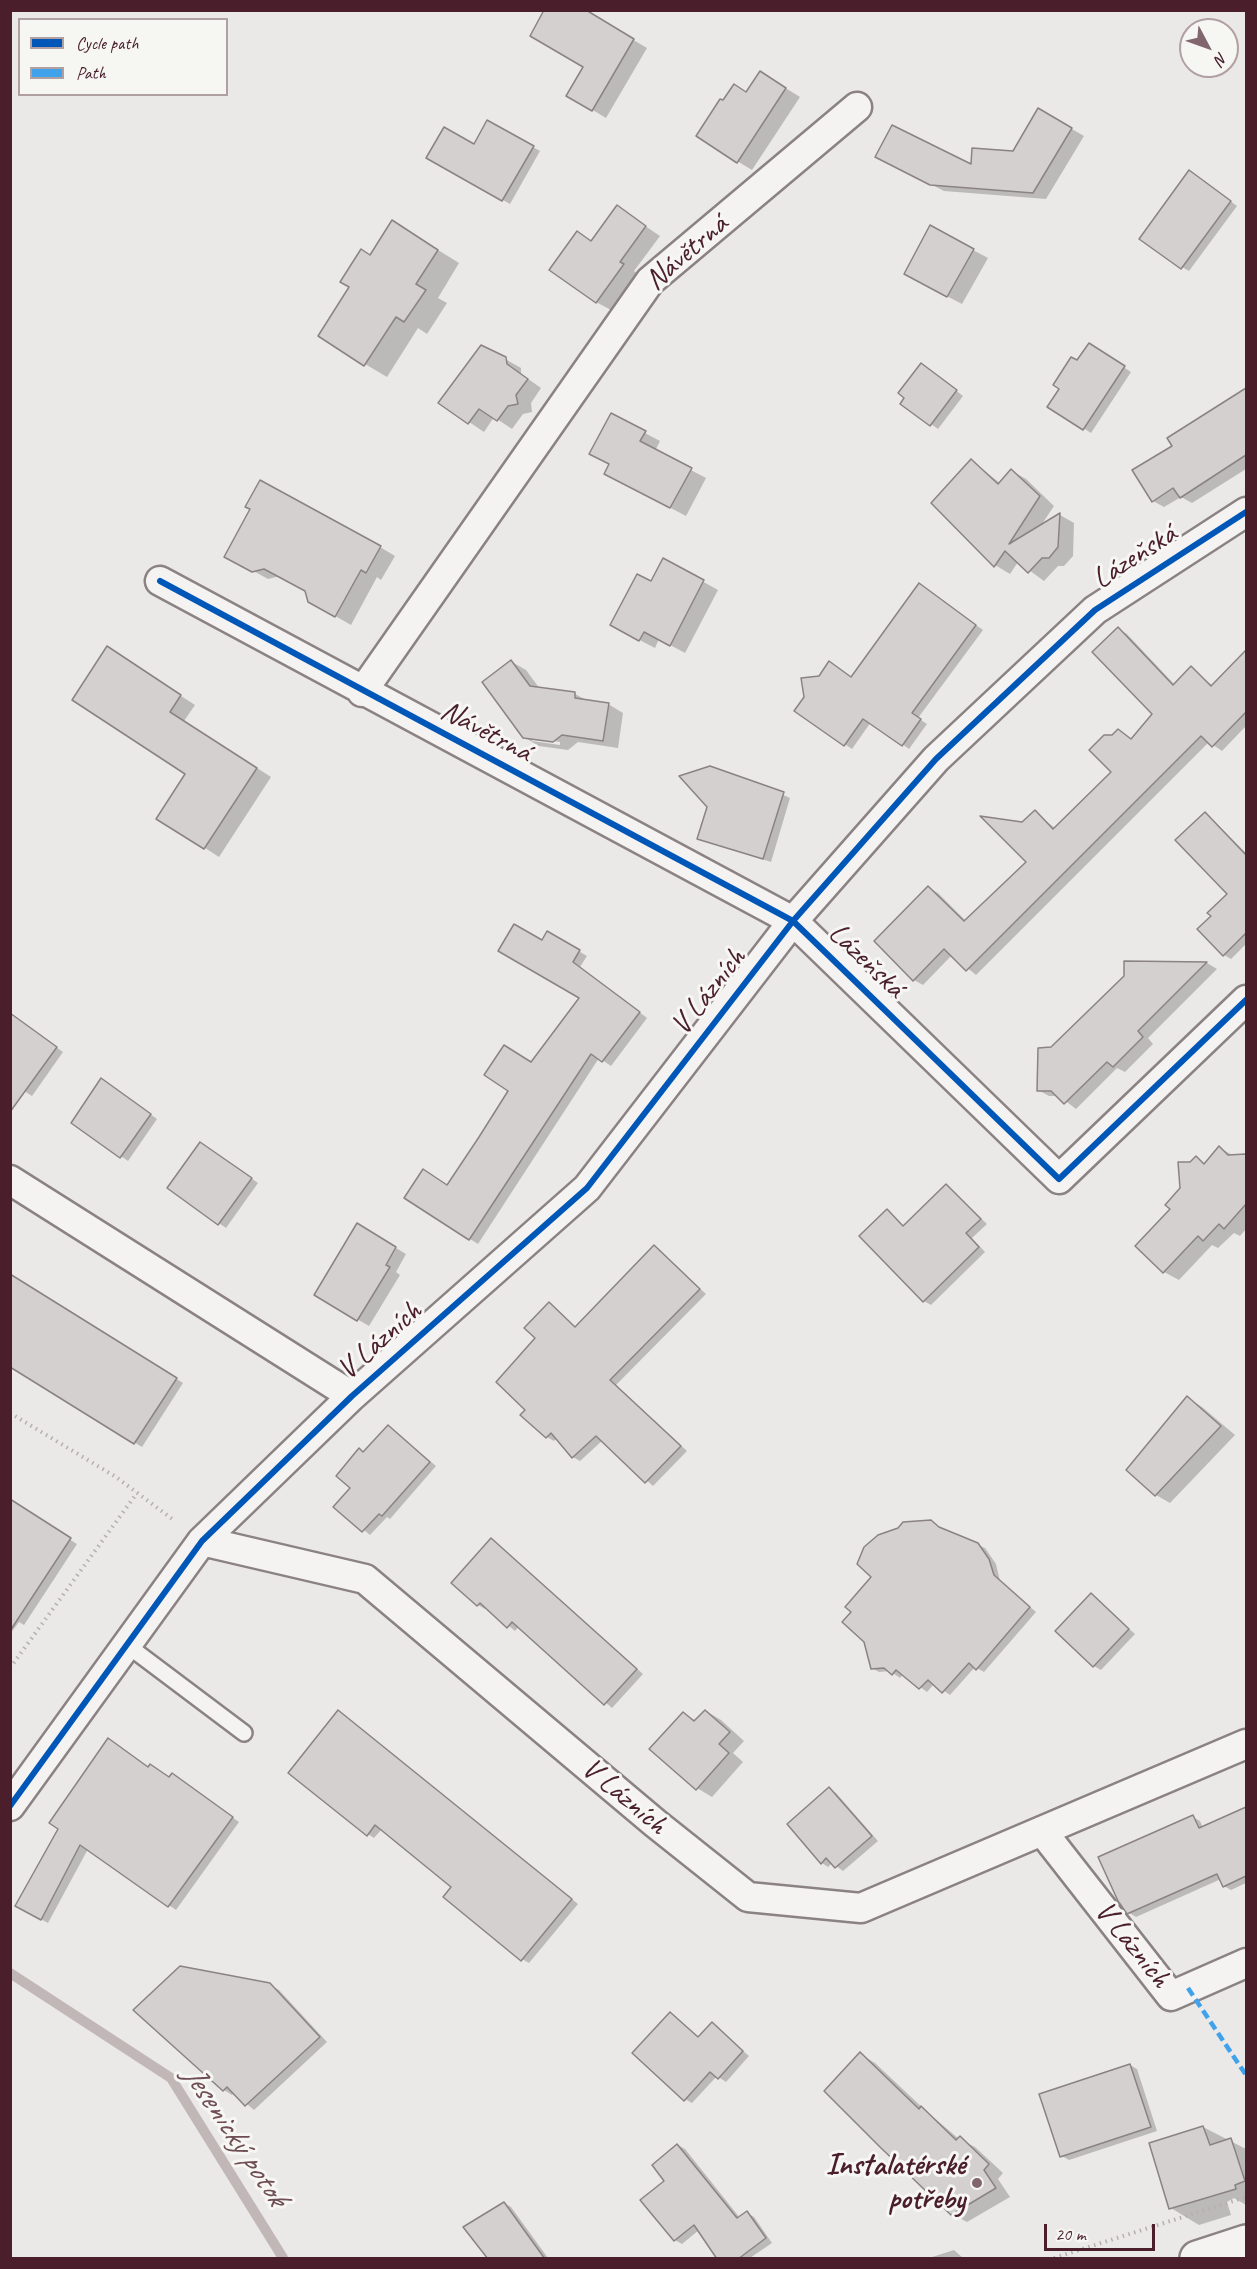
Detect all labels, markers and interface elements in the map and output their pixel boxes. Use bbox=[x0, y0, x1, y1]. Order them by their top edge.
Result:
legend bbox=[18, 18, 228, 96]
north arrow bbox=[1179, 18, 1239, 78]
text: Cycle path bbox=[76, 32, 138, 54]
text: N bbox=[1210, 48, 1232, 69]
text: Path bbox=[76, 62, 106, 84]
street label: Návětrná bbox=[638, 207, 736, 299]
street label: Lázeňská bbox=[1086, 517, 1184, 597]
street label: Návětrná bbox=[434, 693, 538, 771]
street label: Lázeňská bbox=[820, 916, 912, 1006]
street label: V Lázních bbox=[664, 941, 754, 1043]
street label: V Lázních bbox=[331, 1294, 429, 1388]
street label: V Lázních bbox=[574, 1751, 674, 1843]
street label: V Lázních bbox=[1086, 1895, 1178, 1995]
water label: Jesenický potok bbox=[173, 2059, 295, 2213]
place label: Instalatérské potřeby bbox=[826, 2148, 965, 2218]
marker: Instalatérské potřeby bbox=[970, 2176, 984, 2190]
scale bar bbox=[1047, 2212, 1158, 2250]
text: 20 m bbox=[1055, 2223, 1086, 2245]

